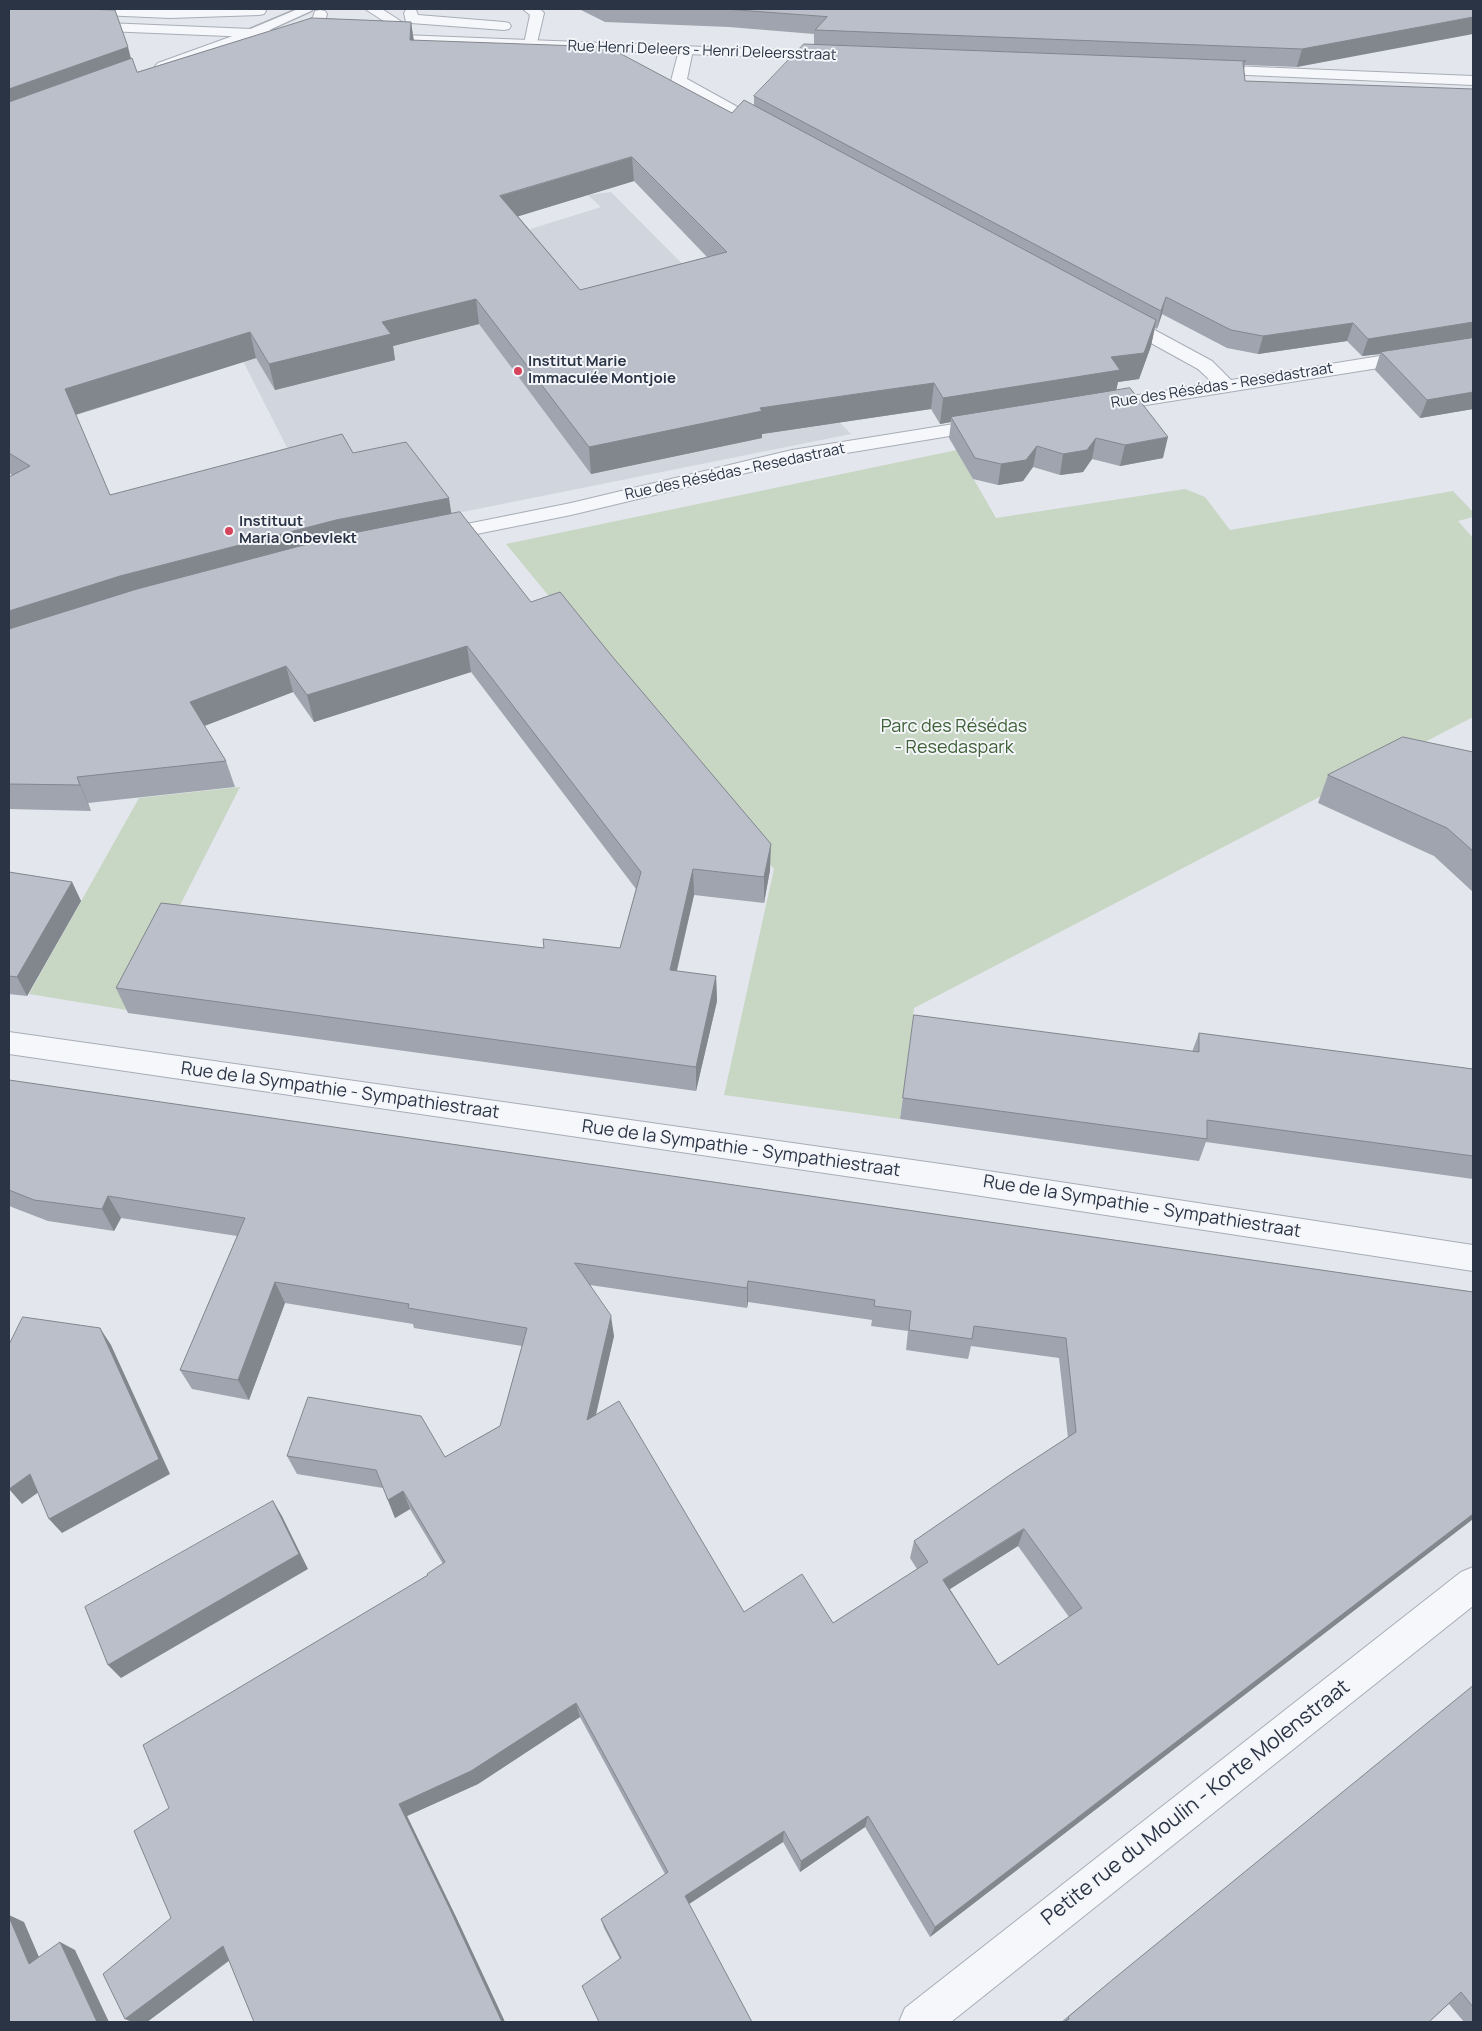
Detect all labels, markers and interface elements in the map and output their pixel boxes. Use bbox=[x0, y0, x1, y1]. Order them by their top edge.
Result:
street label: Rue Henri Deleers - Henri Deleersstraat bbox=[567, 37, 837, 65]
place label: Institut Marie Immaculée Montjoie bbox=[528, 353, 676, 388]
street label: Rue des Résédas - Resedastraat bbox=[1110, 360, 1334, 412]
marker: Institut Marie Immaculée Montjoie bbox=[512, 365, 524, 377]
street label: Rue des Résédas - Resedastraat bbox=[623, 440, 847, 504]
place label: Instituut Maria Onbevlekt bbox=[239, 513, 357, 548]
marker: Instituut Maria Onbevlekt bbox=[223, 525, 235, 537]
park label: Parc des Résédas - Resedaspark bbox=[881, 716, 1027, 759]
street label: Rue de la Sympathie - Sympathiestraat bbox=[179, 1058, 501, 1124]
street label: Rue de la Sympathie - Sympathiestraat bbox=[580, 1116, 902, 1182]
street label: Rue de la Sympathie - Sympathiestraat bbox=[982, 1171, 1302, 1243]
street label: Petite rue du Moulin - Korte Molenstraat bbox=[1037, 1675, 1355, 1931]

